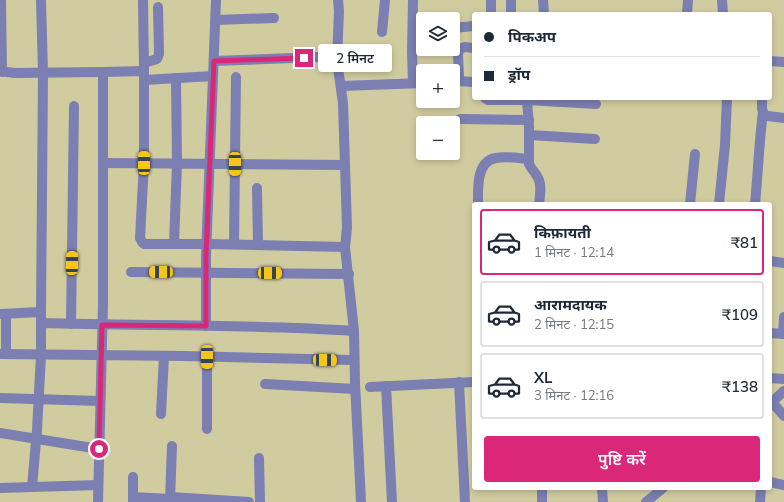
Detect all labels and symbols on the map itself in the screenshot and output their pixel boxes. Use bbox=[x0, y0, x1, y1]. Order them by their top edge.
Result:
callout: 2 मिनट bbox=[318, 44, 392, 72]
route end bbox=[295, 49, 313, 67]
car bbox=[138, 151, 150, 175]
car bbox=[229, 152, 241, 176]
car bbox=[66, 251, 78, 275]
car bbox=[149, 266, 173, 278]
car bbox=[258, 267, 282, 279]
car bbox=[201, 345, 213, 369]
car bbox=[313, 354, 337, 366]
route start bbox=[90, 440, 108, 458]

